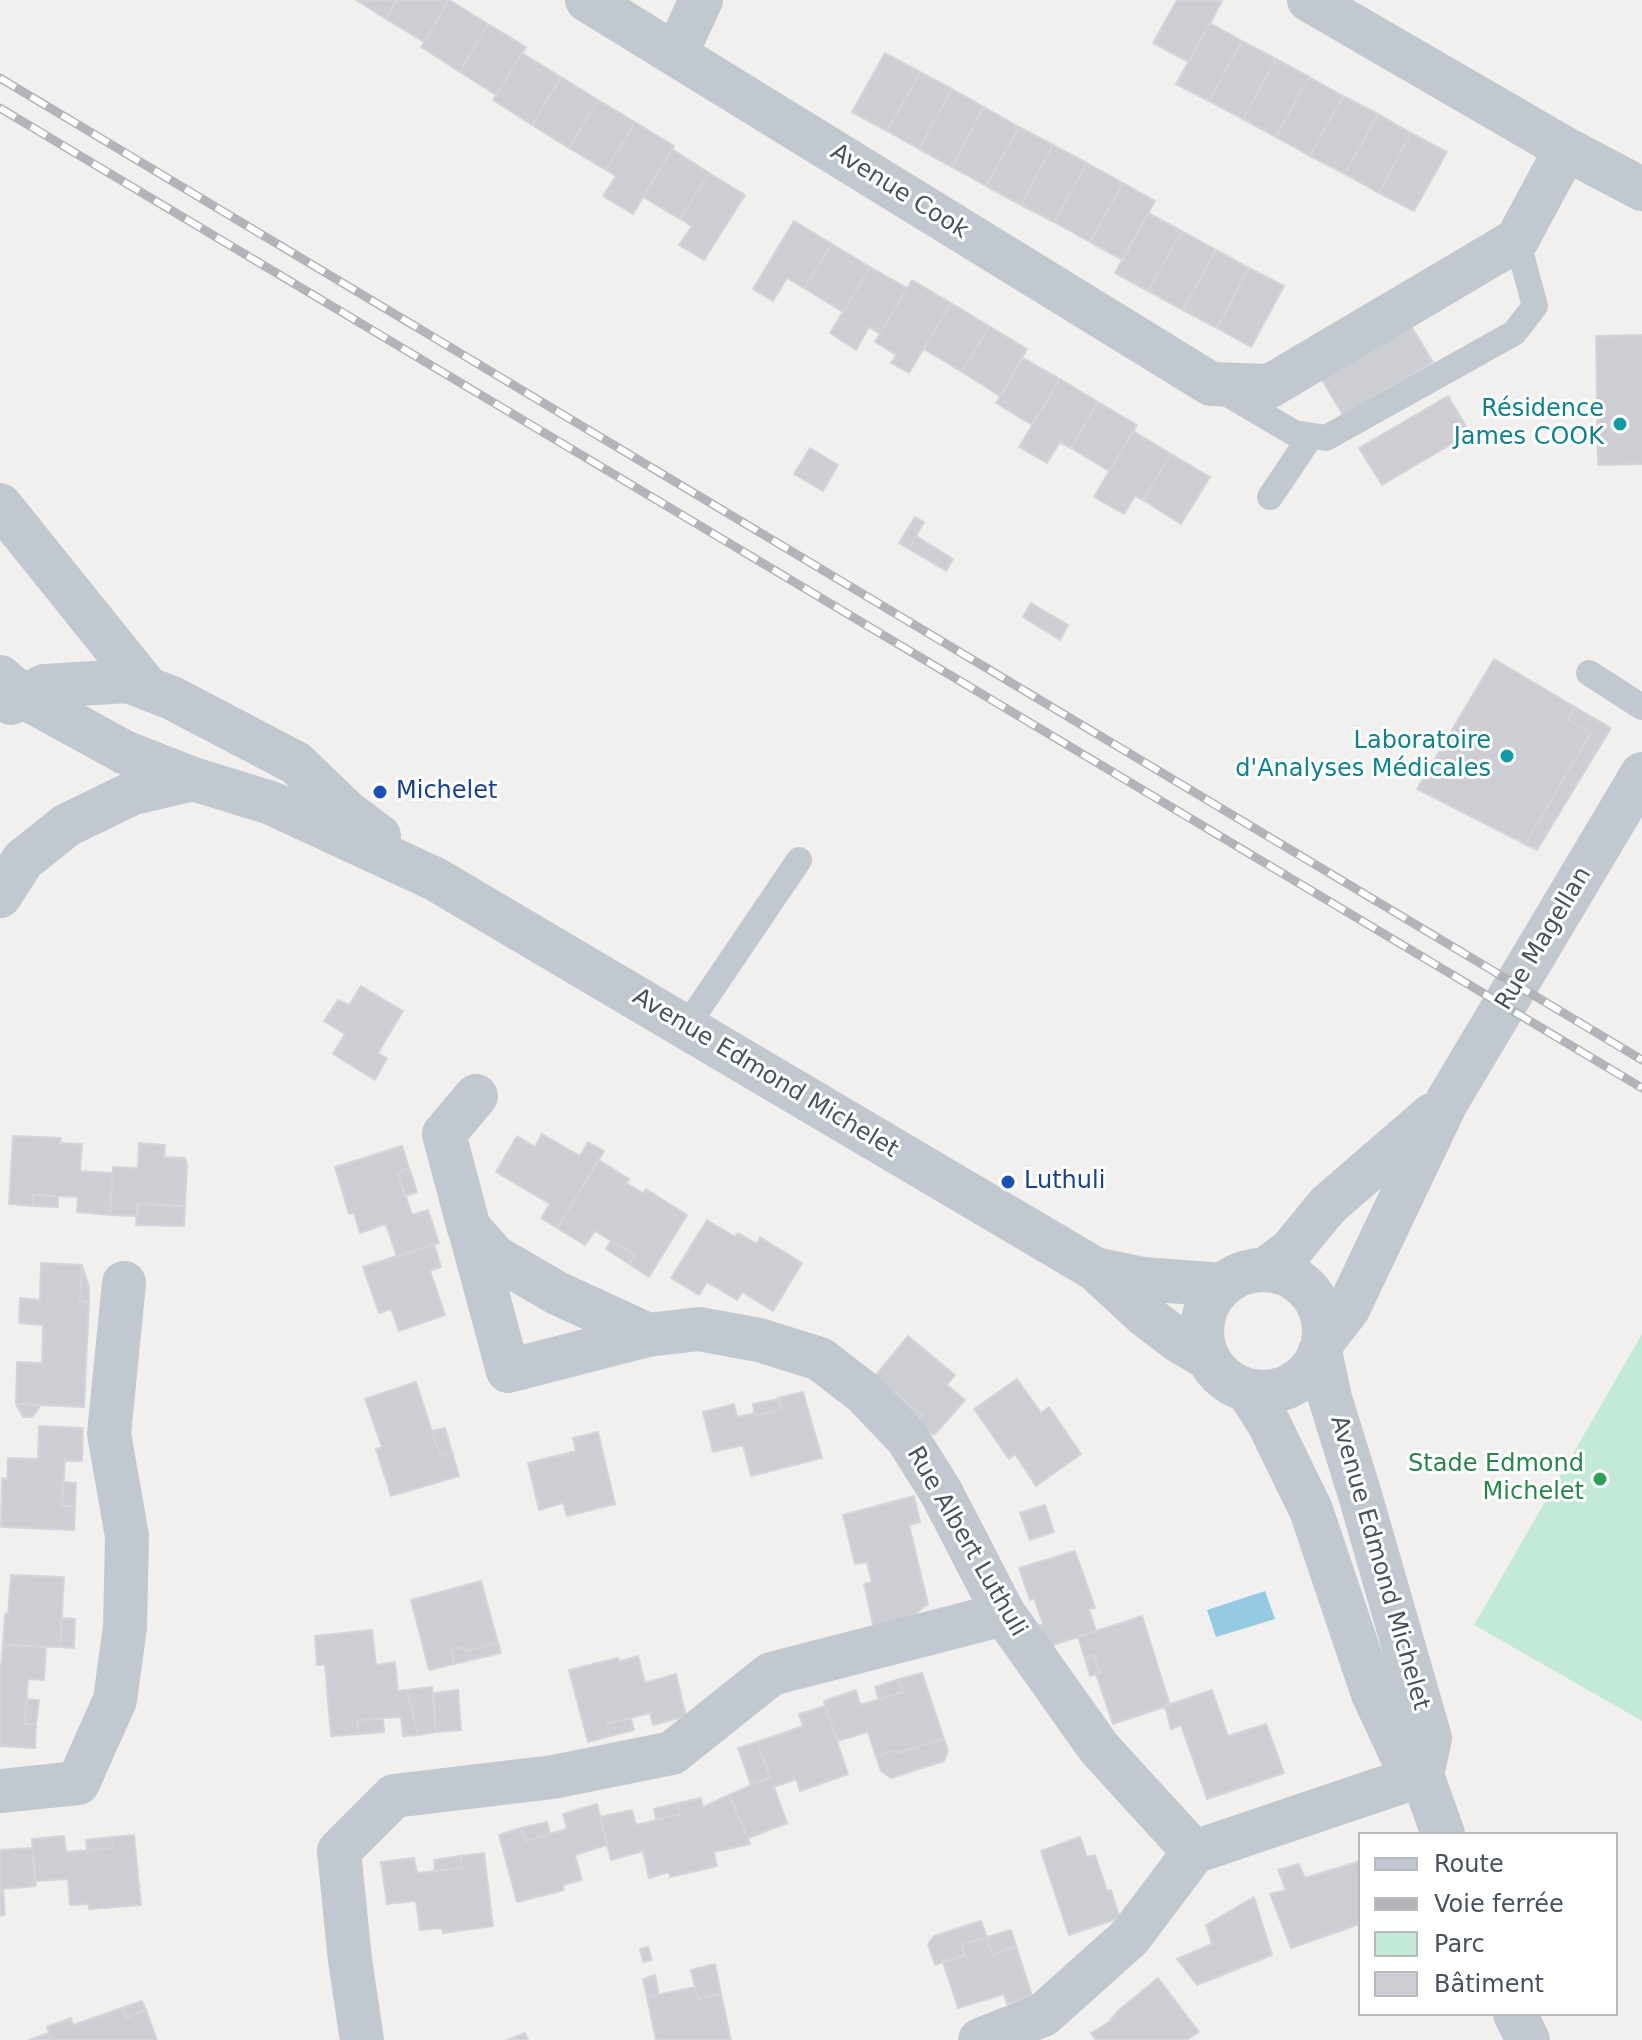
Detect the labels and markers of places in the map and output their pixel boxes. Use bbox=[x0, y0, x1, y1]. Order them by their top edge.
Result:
place label: Résidence James COOK bbox=[1454, 396, 1604, 452]
marker: Résidence James COOK bbox=[1611, 415, 1629, 433]
place label: Laboratoire d'Analyses Médicales bbox=[1235, 728, 1491, 784]
marker: Laboratoire d'Analyses Médicales bbox=[1498, 747, 1516, 765]
place label: Michelet bbox=[396, 778, 497, 806]
marker: Michelet bbox=[371, 783, 389, 801]
place label: Luthuli bbox=[1024, 1168, 1105, 1196]
marker: Luthuli bbox=[999, 1173, 1017, 1191]
place label: Stade Edmond Michelet bbox=[1408, 1451, 1584, 1507]
marker: Stade Edmond Michelet bbox=[1591, 1470, 1609, 1488]

